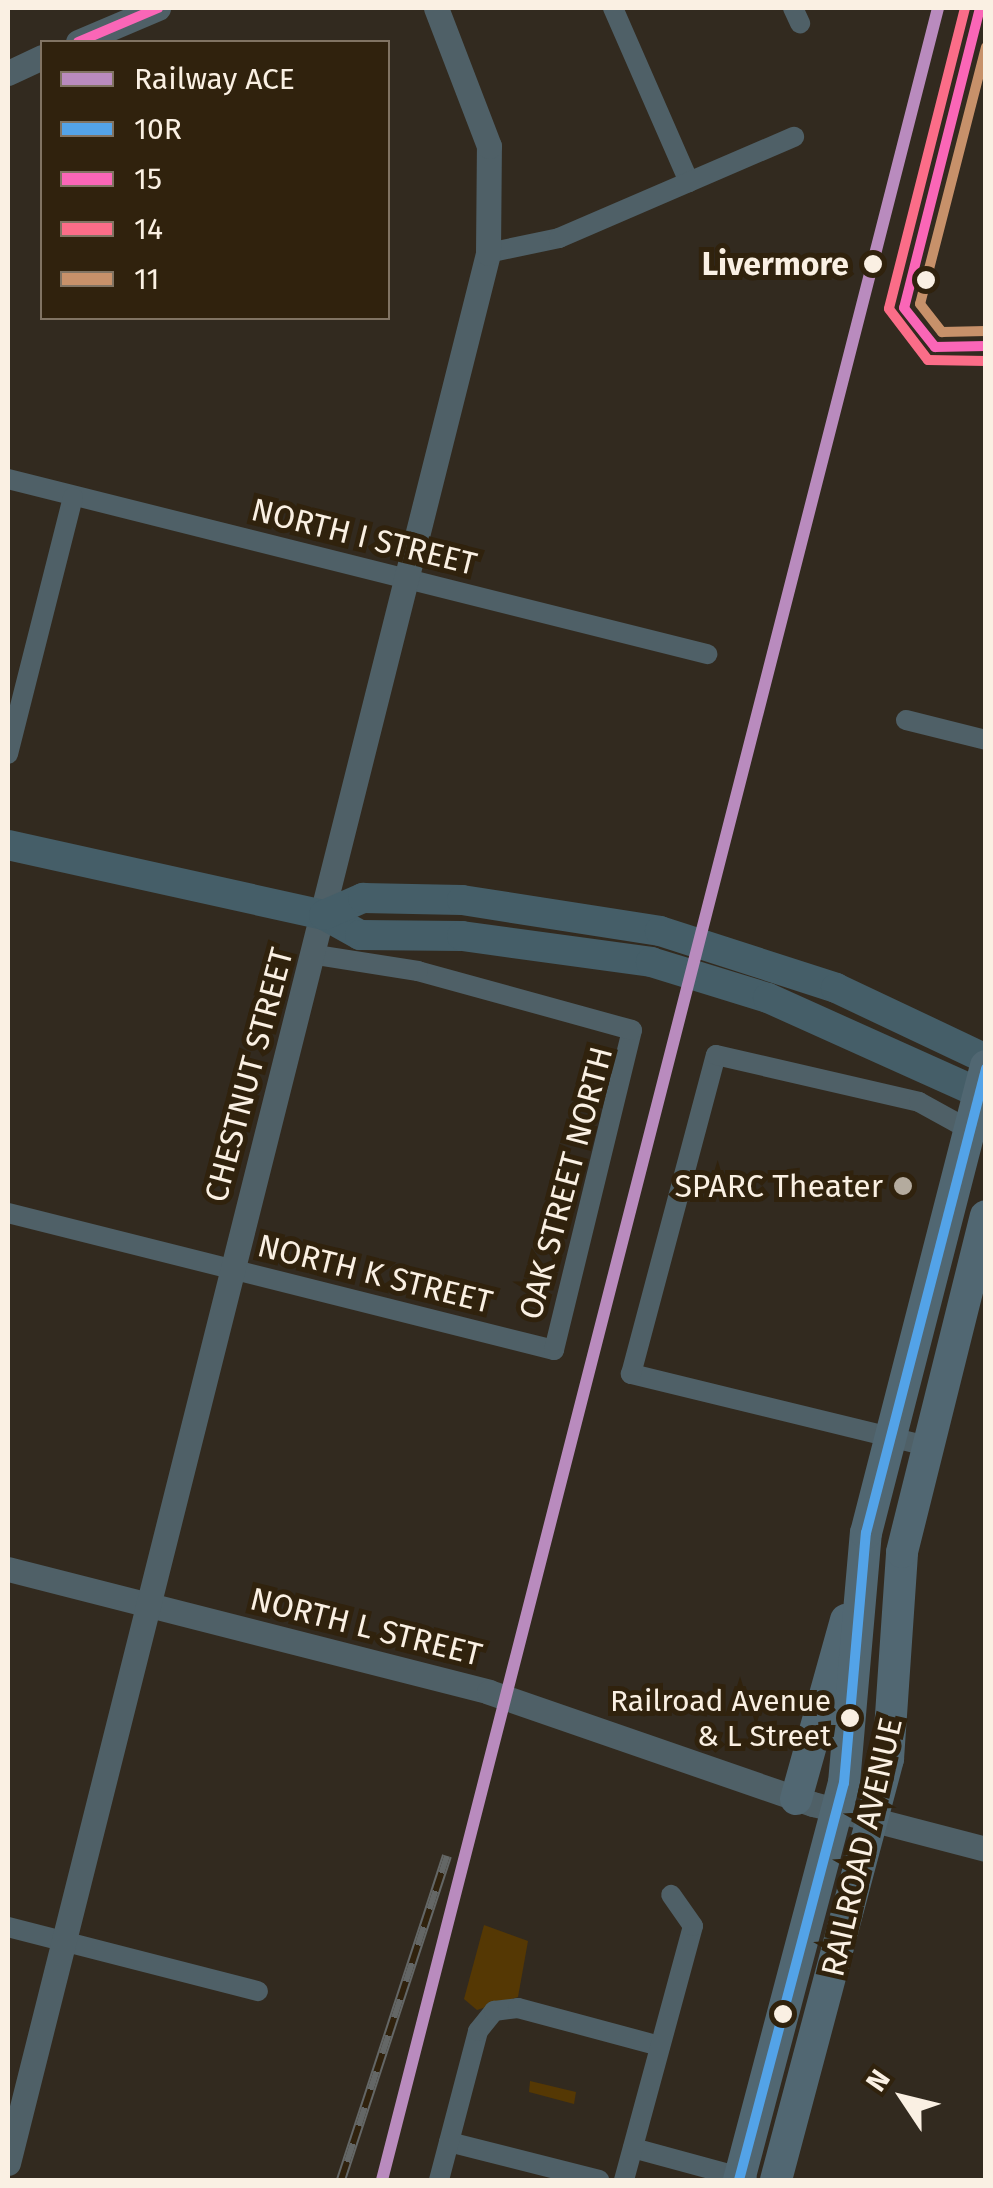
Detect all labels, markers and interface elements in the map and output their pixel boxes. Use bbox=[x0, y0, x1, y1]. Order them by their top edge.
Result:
legend bbox=[40, 40, 390, 320]
text: Railway ACE bbox=[134, 61, 295, 97]
text: 10R bbox=[134, 111, 182, 147]
text: 15 bbox=[134, 161, 162, 197]
text: 14 bbox=[134, 211, 163, 247]
place label: Livermore bbox=[702, 245, 849, 283]
marker: Livermore bbox=[858, 249, 888, 279]
text: 11 bbox=[134, 261, 160, 297]
unlabelled marker bbox=[916, 270, 936, 290]
street label: NORTH I STREET bbox=[247, 490, 481, 584]
street label: CHESTNUT STREET bbox=[197, 944, 301, 1206]
street label: OAK STREET NORTH bbox=[511, 1043, 621, 1323]
place label: SPARC Theater bbox=[674, 1167, 883, 1205]
marker: SPARC Theater bbox=[892, 1175, 914, 1197]
street label: NORTH K STREET bbox=[254, 1226, 496, 1322]
street label: NORTH L STREET bbox=[246, 1580, 486, 1674]
place label: Railroad Avenue & L Street bbox=[610, 1683, 831, 1754]
marker: Railroad Avenue & L Street bbox=[840, 1708, 860, 1728]
street label: RAILROAD AVENUE bbox=[814, 1714, 910, 1980]
unlabelled marker bbox=[773, 2004, 793, 2024]
north arrow bbox=[853, 2048, 953, 2148]
text: N bbox=[859, 2063, 897, 2098]

